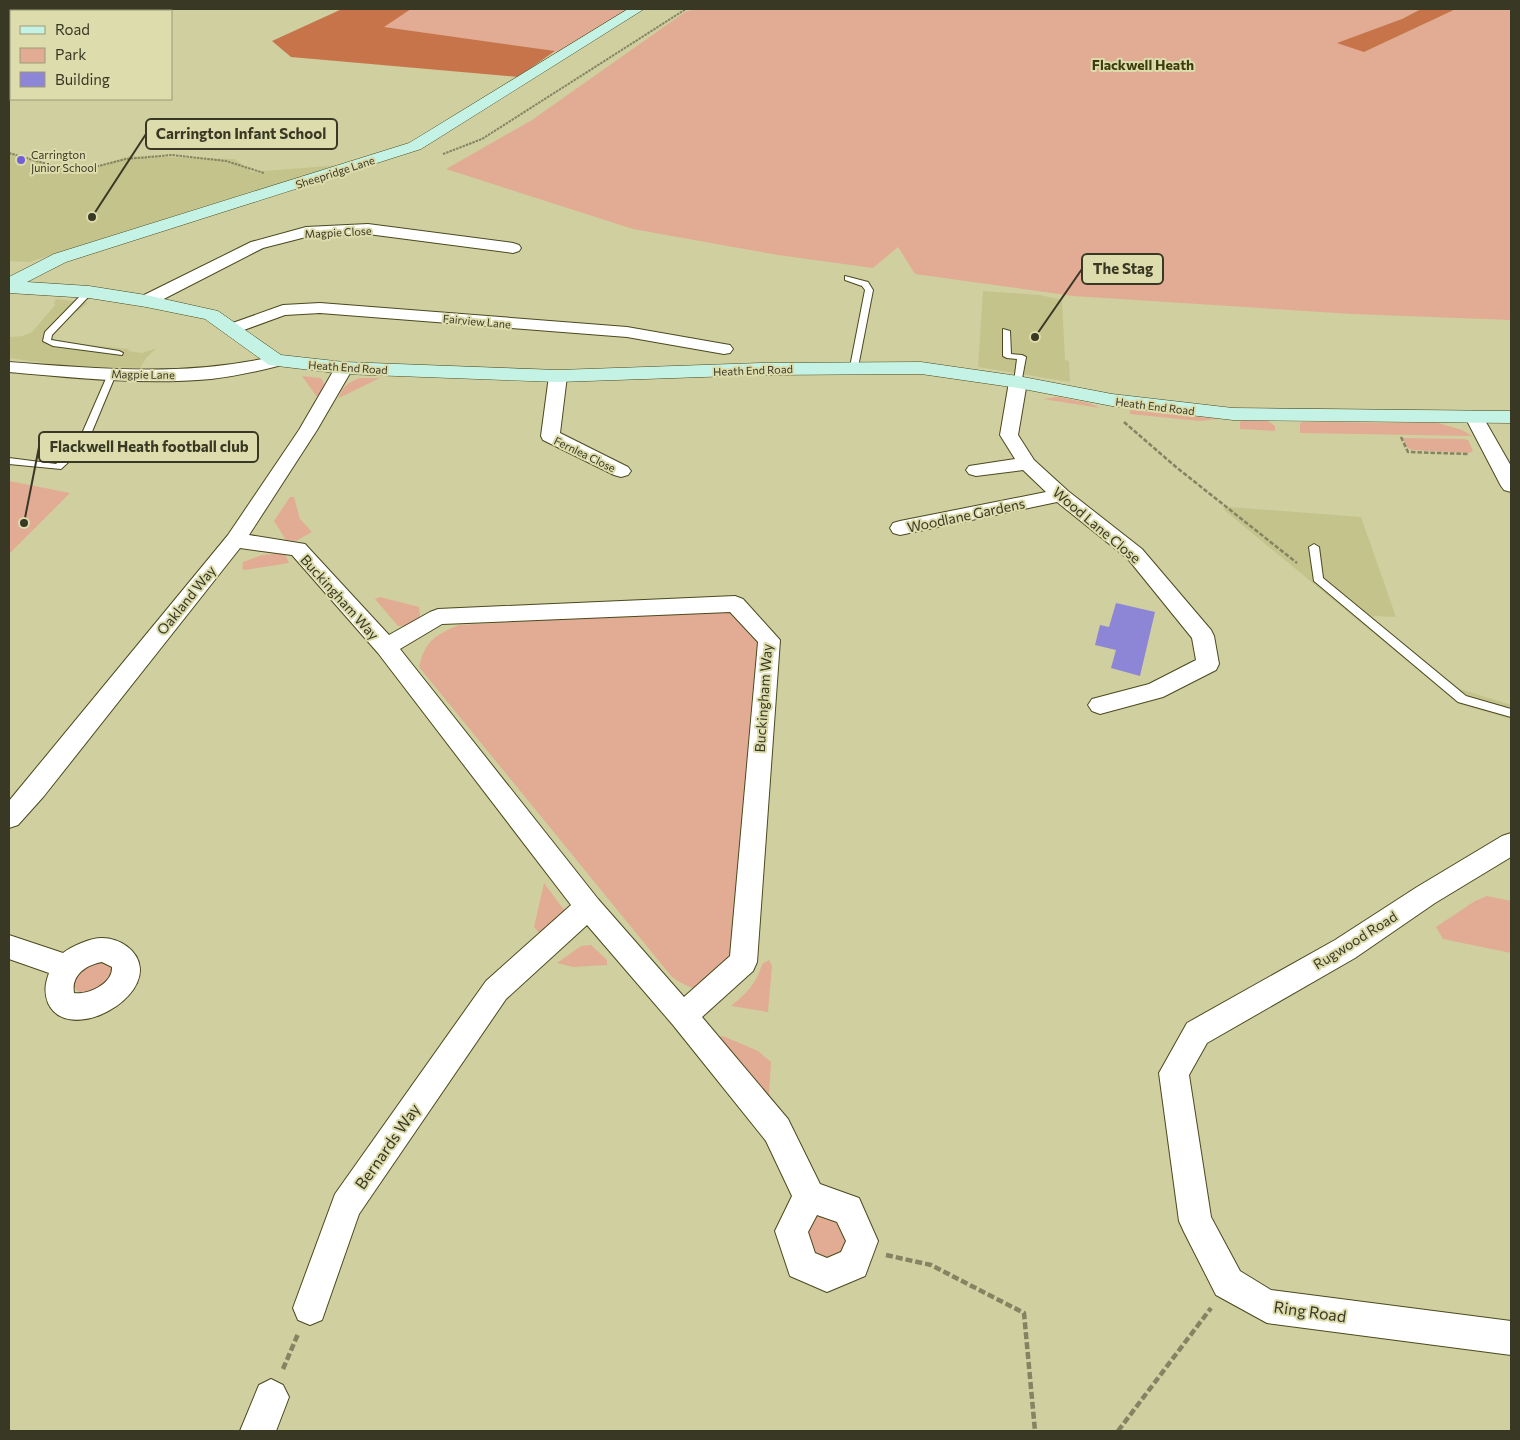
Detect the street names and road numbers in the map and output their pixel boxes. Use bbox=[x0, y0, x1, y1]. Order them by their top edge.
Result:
street label: Sheepridge Lane bbox=[294, 153, 376, 191]
street label: Magpie Close bbox=[304, 224, 372, 240]
street label: Fairview Lane bbox=[442, 312, 512, 330]
street label: Heath End Road bbox=[308, 358, 388, 376]
street label: Heath End Road bbox=[713, 362, 793, 378]
street label: Magpie Lane bbox=[111, 367, 175, 381]
street label: Heath End Road bbox=[1115, 395, 1195, 417]
street label: Fernlea Close bbox=[552, 434, 618, 475]
street label: Wood Lane Close bbox=[1050, 483, 1144, 567]
street label: Woodlane Gardens bbox=[906, 494, 1026, 536]
street label: Buckingham Way bbox=[297, 551, 383, 643]
street label: Oakland Way bbox=[153, 562, 219, 638]
street label: Buckingham Way bbox=[751, 643, 775, 753]
street label: Rugwood Road bbox=[1310, 907, 1400, 973]
street label: Bernards Way bbox=[350, 1099, 424, 1193]
street label: Ring Road bbox=[1272, 1297, 1348, 1325]

